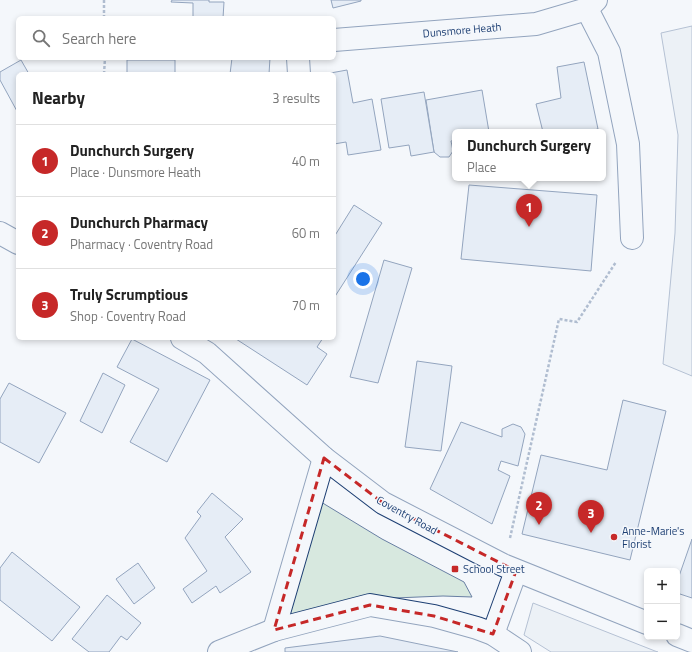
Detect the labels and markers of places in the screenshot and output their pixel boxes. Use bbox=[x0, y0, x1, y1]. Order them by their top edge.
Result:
pin: 1 bbox=[516, 194, 542, 227]
pin: 2 bbox=[526, 492, 552, 525]
pin: 3 bbox=[578, 500, 604, 533]
place label: Anne-Marie's Florist bbox=[622, 523, 684, 552]
marker: Anne-Marie's Florist bbox=[609, 532, 619, 542]
place label: School Street bbox=[463, 561, 525, 577]
marker: School Street bbox=[450, 564, 460, 574]

